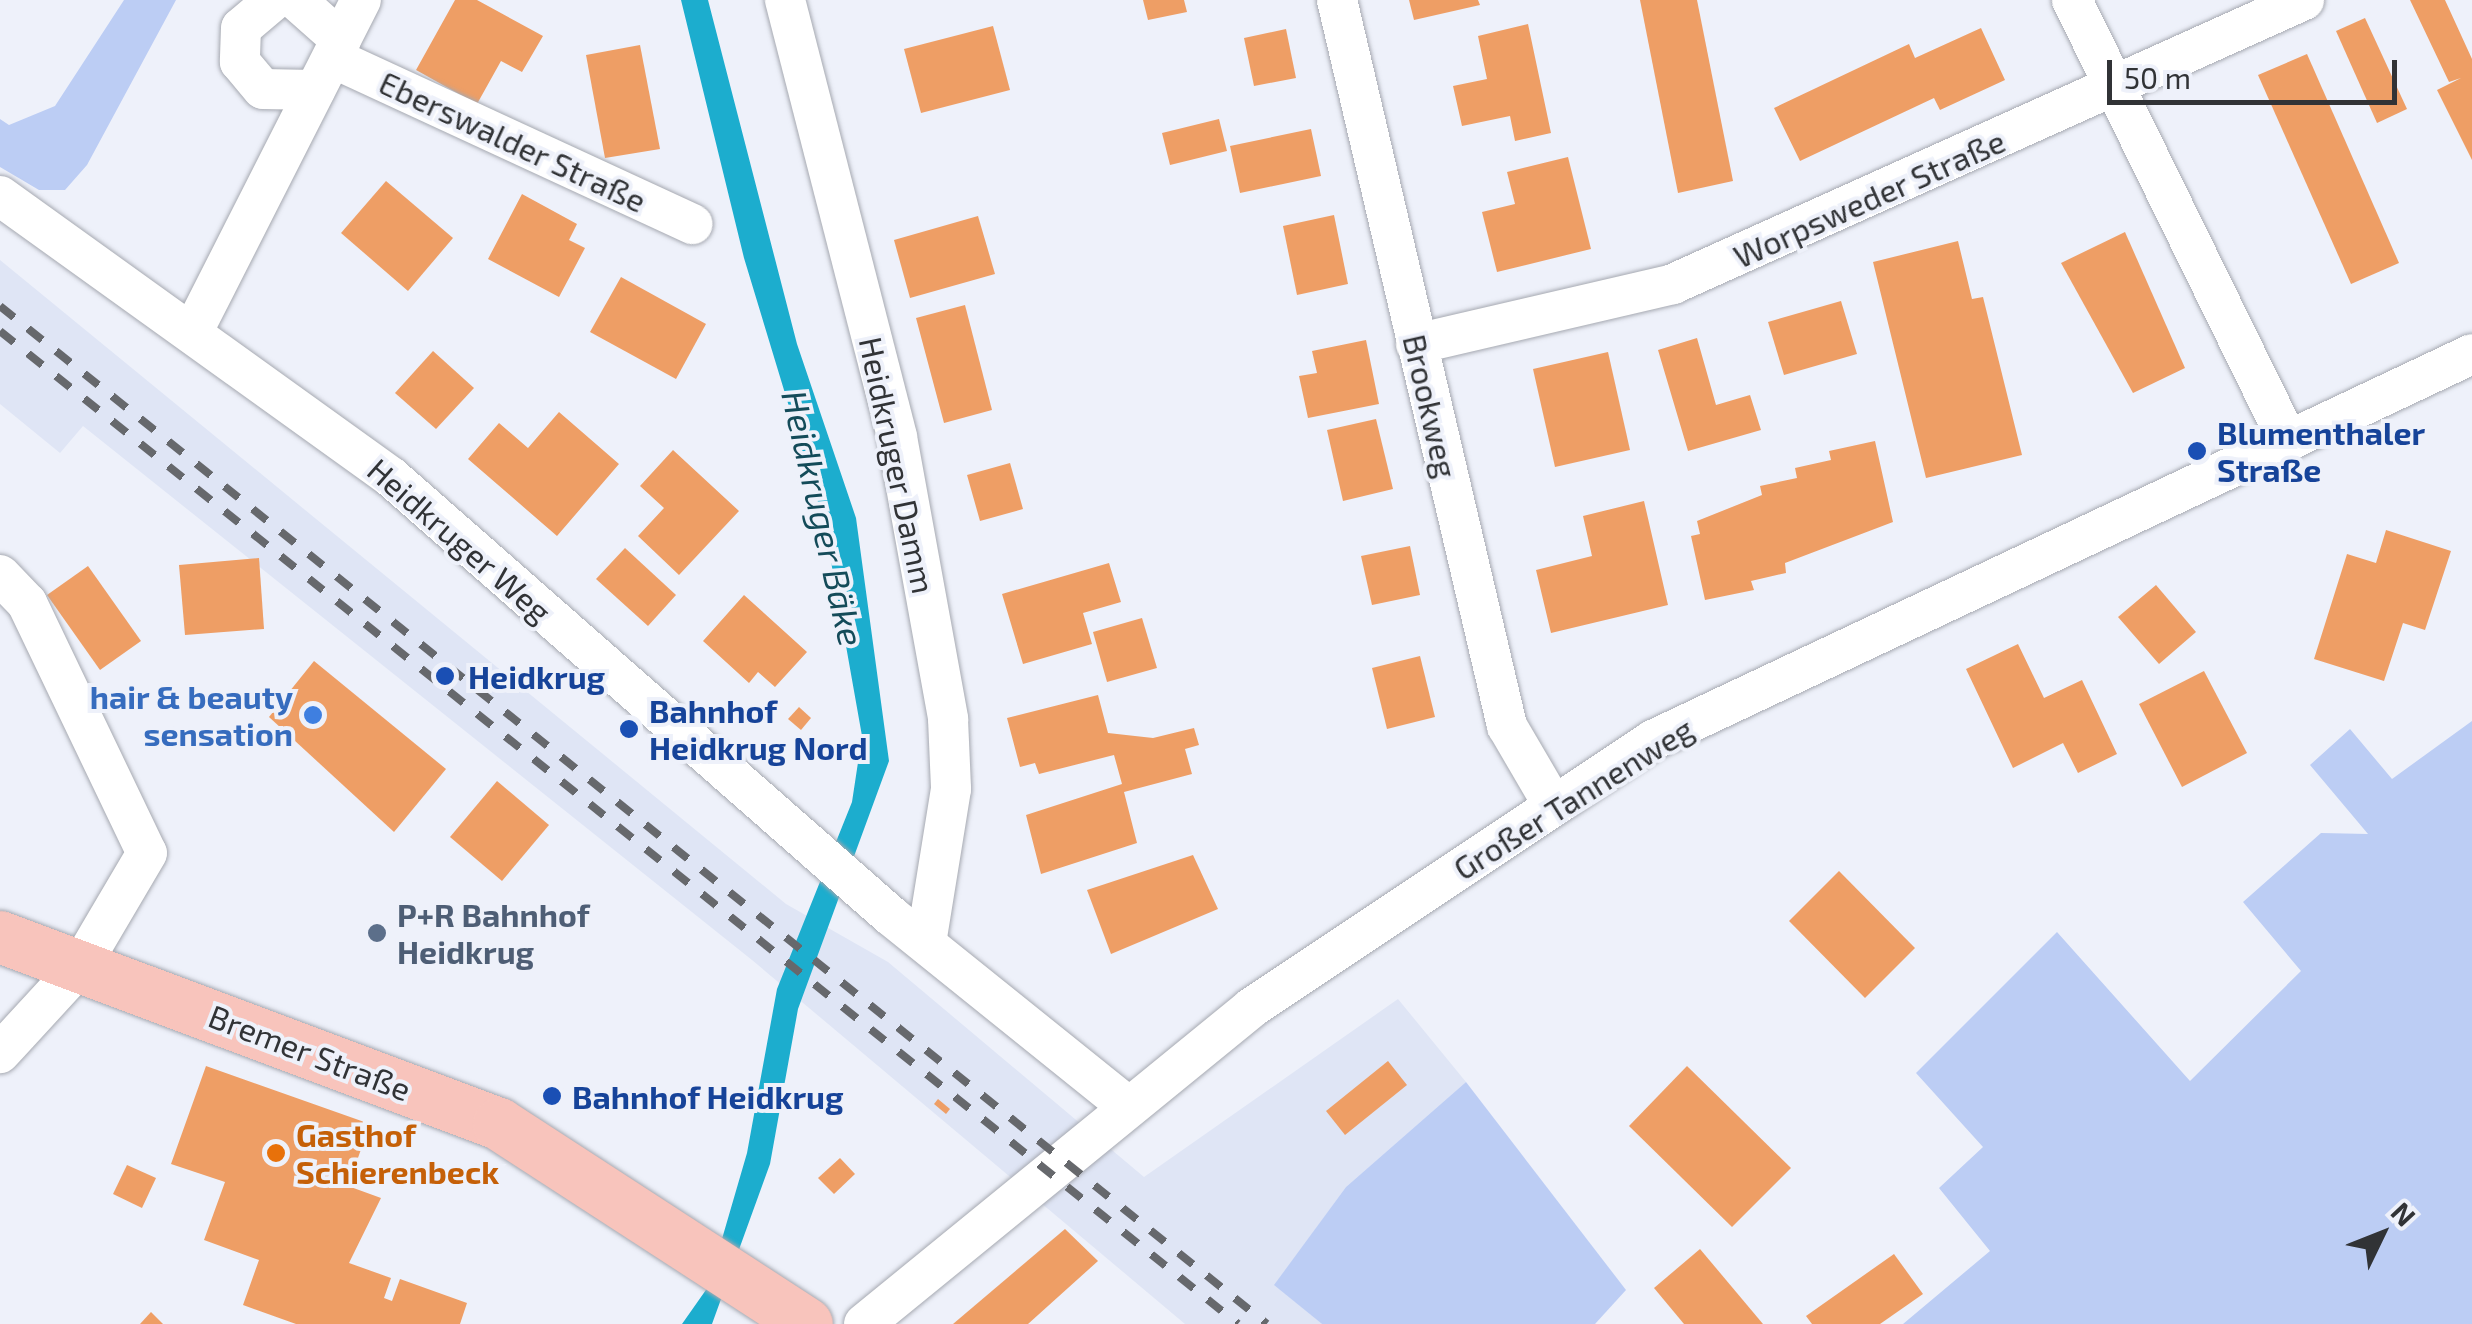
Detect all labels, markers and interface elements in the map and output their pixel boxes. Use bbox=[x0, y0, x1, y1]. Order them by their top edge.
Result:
scale bar bbox=[2112, 40, 2402, 102]
text: 50 m bbox=[2124, 59, 2191, 95]
street label: Eberswalder Straße bbox=[373, 62, 653, 220]
street label: Worpsweder Straße bbox=[1727, 121, 2011, 275]
street label: Brookweg bbox=[1396, 330, 1466, 482]
street label: Heidkruger Damm bbox=[852, 333, 944, 597]
water label: Heidkruger Bäke bbox=[774, 386, 874, 650]
place label: Blumenthaler Straße bbox=[2217, 414, 2425, 489]
marker: Blumenthaler Straße bbox=[2186, 440, 2208, 462]
street label: Heidkruger Weg bbox=[360, 449, 560, 631]
place label: Heidkrug bbox=[468, 657, 605, 695]
marker: Heidkrug bbox=[432, 663, 458, 689]
place label: hair & beauty sensation bbox=[89, 678, 293, 753]
place label: Bahnhof Heidkrug Nord bbox=[649, 692, 868, 767]
marker: hair & beauty sensation bbox=[302, 704, 324, 726]
street label: Großer Tannenweg bbox=[1445, 708, 1701, 888]
marker: Bahnhof Heidkrug Nord bbox=[618, 718, 640, 740]
place label: P+R Bahnhof Heidkrug bbox=[397, 896, 590, 971]
marker: P+R Bahnhof Heidkrug bbox=[366, 922, 388, 944]
street label: Bremer Straße bbox=[203, 996, 417, 1108]
place label: Bahnhof Heidkrug bbox=[572, 1077, 844, 1115]
marker: Bahnhof Heidkrug bbox=[541, 1085, 563, 1107]
place label: Gasthof Schierenbeck bbox=[296, 1116, 499, 1191]
marker: Gasthof Schierenbeck bbox=[265, 1142, 287, 1164]
north arrow bbox=[2332, 1184, 2432, 1284]
text: N bbox=[2385, 1195, 2423, 1233]

